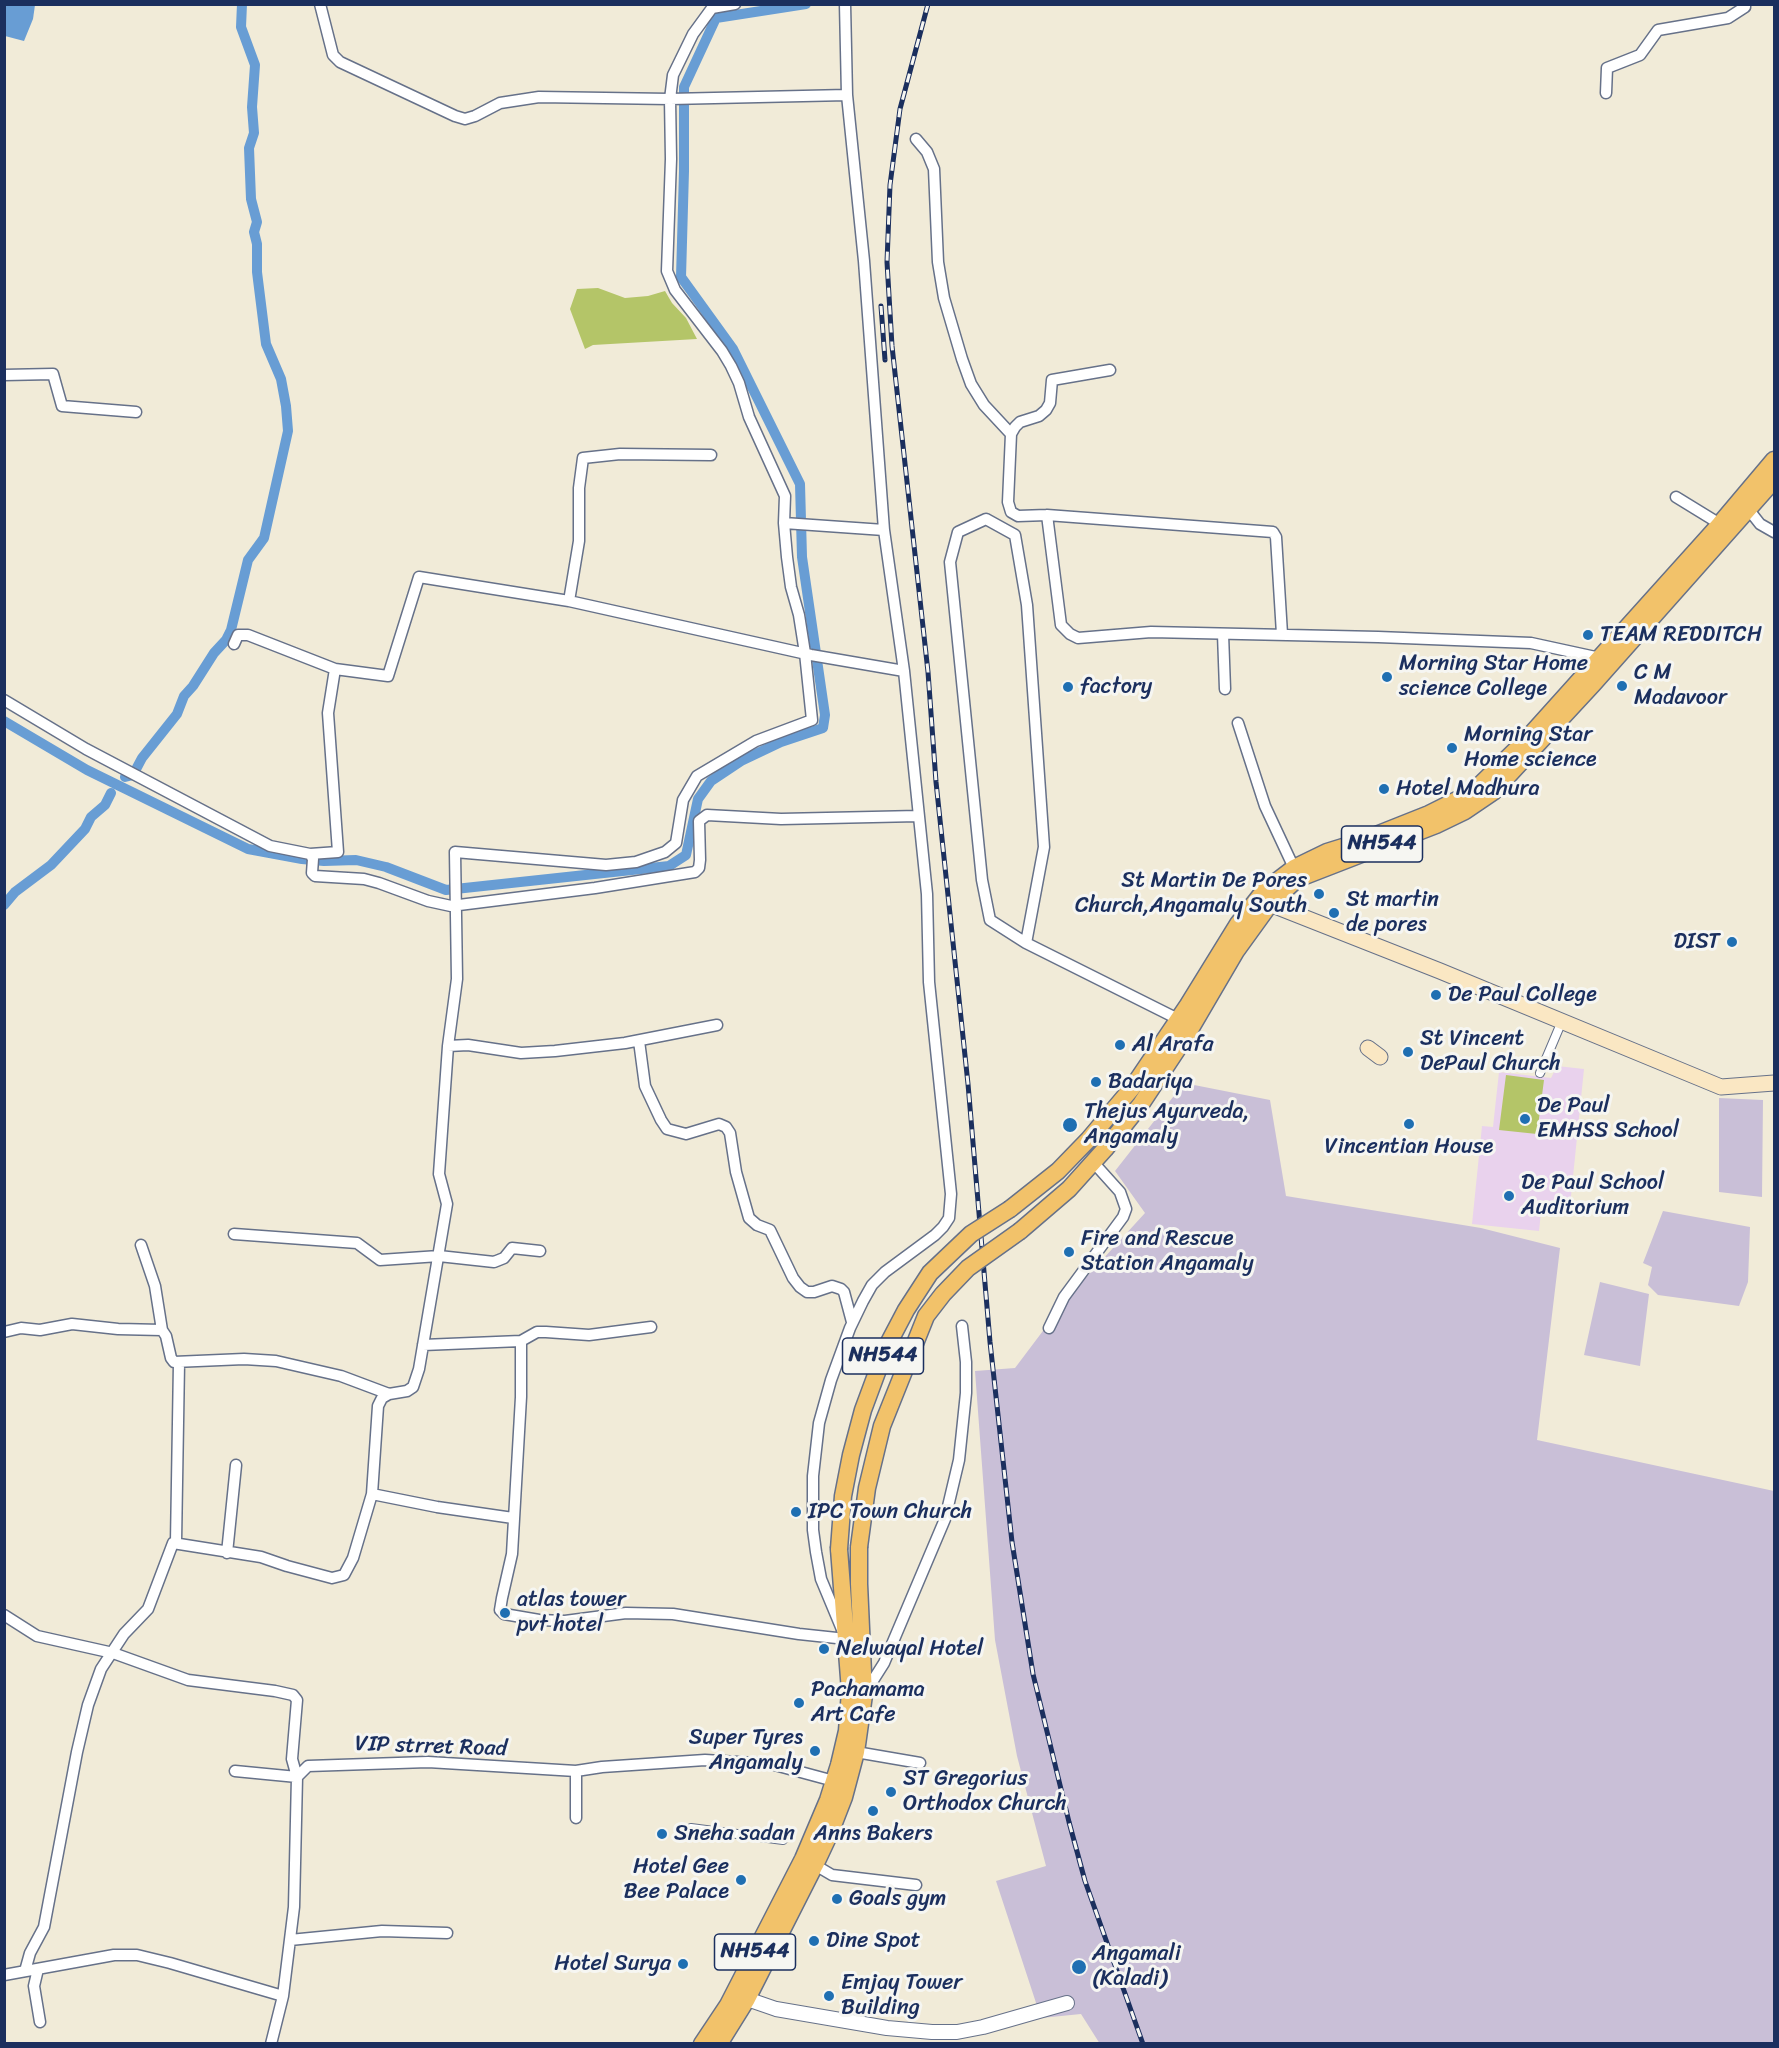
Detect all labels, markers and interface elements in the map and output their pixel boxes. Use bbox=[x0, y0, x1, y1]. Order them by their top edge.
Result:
place label: TEAM REDDITCH bbox=[1600, 622, 1762, 648]
marker: TEAM REDDITCH bbox=[1581, 628, 1595, 642]
place label: Morning Star Home science College bbox=[1399, 651, 1588, 702]
place label: C M Madavoor bbox=[1634, 660, 1727, 712]
marker: Morning Star Home science College bbox=[1380, 670, 1394, 684]
place label: factory bbox=[1080, 674, 1152, 700]
marker: C M Madavoor bbox=[1615, 679, 1629, 693]
marker: factory bbox=[1061, 680, 1075, 694]
place label: Morning Star Home science bbox=[1464, 722, 1597, 774]
marker: Morning Star Home science bbox=[1445, 741, 1459, 755]
place label: Hotel Madhura bbox=[1396, 776, 1540, 802]
marker: Hotel Madhura bbox=[1377, 782, 1391, 796]
road number: NH544 bbox=[1342, 826, 1422, 862]
place label: St Martin De Pores Church,Angamaly South bbox=[1075, 868, 1307, 920]
marker: St Martin De Pores Church,Angamaly South bbox=[1312, 887, 1326, 901]
place label: St martin de pores bbox=[1346, 887, 1439, 938]
marker: St martin de pores bbox=[1327, 906, 1341, 920]
place label: DIST bbox=[1673, 929, 1720, 955]
marker: DIST bbox=[1725, 935, 1739, 949]
place label: De Paul College bbox=[1448, 982, 1597, 1008]
marker: De Paul College bbox=[1429, 988, 1443, 1002]
place label: St Vincent DePaul Church bbox=[1420, 1026, 1561, 1078]
place label: Al Arafa bbox=[1132, 1032, 1214, 1058]
marker: Al Arafa bbox=[1113, 1038, 1127, 1052]
marker: St Vincent DePaul Church bbox=[1401, 1045, 1415, 1059]
place label: Badariya bbox=[1108, 1069, 1193, 1095]
marker: Badariya bbox=[1089, 1075, 1103, 1089]
place label: De Paul EMHSS School bbox=[1537, 1093, 1679, 1144]
place label: Thejus Ayurveda, Angamaly bbox=[1084, 1099, 1250, 1150]
marker: De Paul EMHSS School bbox=[1518, 1112, 1532, 1126]
marker: Thejus Ayurveda, Angamaly bbox=[1061, 1116, 1079, 1134]
marker: Vincentian House bbox=[1402, 1117, 1416, 1131]
place label: Vincentian House bbox=[1325, 1134, 1493, 1160]
place label: De Paul School Auditorium bbox=[1521, 1170, 1664, 1222]
marker: De Paul School Auditorium bbox=[1502, 1189, 1516, 1203]
place label: Fire and Rescue Station Angamaly bbox=[1081, 1226, 1254, 1278]
marker: Fire and Rescue Station Angamaly bbox=[1062, 1245, 1076, 1259]
road number: NH544 bbox=[842, 1338, 924, 1374]
place label: IPC Town Church bbox=[808, 1499, 972, 1525]
marker: IPC Town Church bbox=[789, 1505, 803, 1519]
place label: atlas tower pvt hotel bbox=[517, 1587, 626, 1639]
marker: atlas tower pvt hotel bbox=[498, 1606, 512, 1620]
place label: Nelwayal Hotel bbox=[836, 1636, 983, 1662]
marker: Nelwayal Hotel bbox=[817, 1642, 831, 1656]
place label: Pachamama Art Cafe bbox=[811, 1677, 925, 1729]
marker: Pachamama Art Cafe bbox=[792, 1696, 806, 1710]
place label: Super Tyres Angamaly bbox=[689, 1725, 803, 1777]
street label: VIP strret Road bbox=[355, 1731, 507, 1763]
marker: Super Tyres Angamaly bbox=[808, 1744, 822, 1758]
place label: ST Gregorius Orthodox Church bbox=[903, 1766, 1067, 1818]
marker: ST Gregorius Orthodox Church bbox=[884, 1785, 898, 1799]
marker: Anns Bakers bbox=[866, 1804, 880, 1818]
place label: Sneha sadan bbox=[674, 1821, 795, 1847]
place label: Anns Bakers bbox=[814, 1821, 932, 1847]
marker: Sneha sadan bbox=[655, 1827, 669, 1841]
place label: Hotel Gee Bee Palace bbox=[623, 1854, 729, 1906]
marker: Hotel Gee Bee Palace bbox=[734, 1873, 748, 1887]
place label: Goals gym bbox=[849, 1886, 946, 1912]
marker: Goals gym bbox=[830, 1892, 844, 1906]
place label: Dine Spot bbox=[826, 1928, 920, 1954]
road number: NH544 bbox=[714, 1934, 795, 1970]
marker: Dine Spot bbox=[807, 1934, 821, 1948]
place label: Angamali (Kaladi) bbox=[1092, 1941, 1181, 1993]
place label: Hotel Surya bbox=[554, 1951, 671, 1977]
marker: Hotel Surya bbox=[676, 1957, 690, 1971]
marker: Angamali (Kaladi) bbox=[1070, 1958, 1088, 1976]
place label: Emjay Tower Building bbox=[841, 1970, 962, 2022]
marker: Emjay Tower Building bbox=[822, 1989, 836, 2003]

